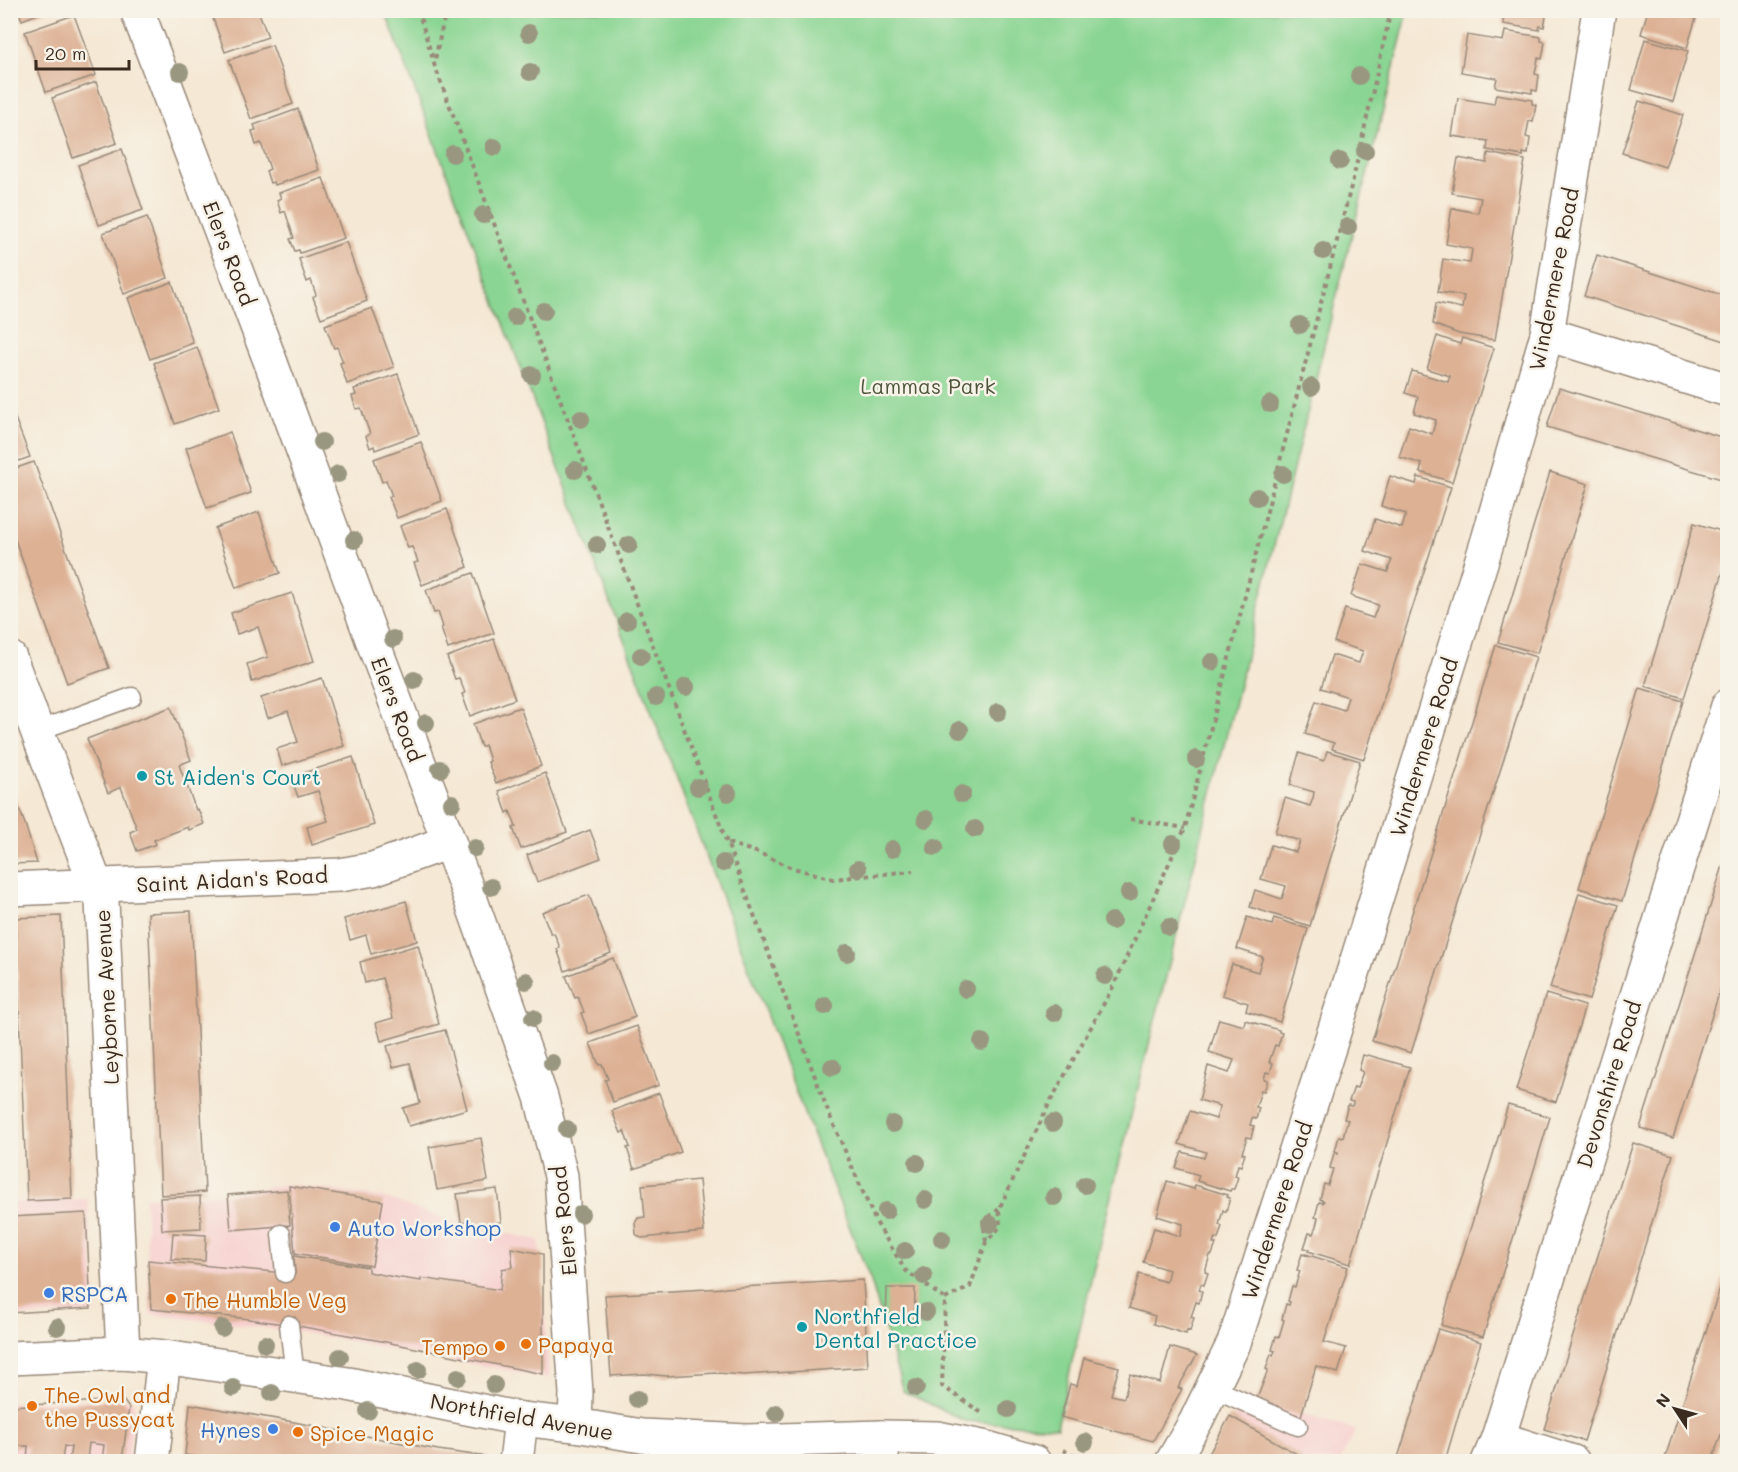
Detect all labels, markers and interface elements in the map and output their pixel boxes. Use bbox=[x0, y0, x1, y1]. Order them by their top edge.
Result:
scale bar bbox=[36, 33, 129, 71]
text: 20 m bbox=[45, 41, 86, 65]
street label: Windermere Road bbox=[1522, 185, 1584, 373]
street label: Elers Road bbox=[198, 197, 262, 309]
park label: Lammas Park bbox=[860, 372, 996, 399]
street label: Elers Road bbox=[366, 653, 430, 765]
street label: Windermere Road bbox=[1383, 654, 1463, 840]
place label: St Aiden's Court bbox=[154, 763, 321, 790]
marker: St Aiden's Court bbox=[135, 769, 149, 783]
street label: Saint Aidan's Road bbox=[136, 860, 328, 898]
street label: Leyborne Avenue bbox=[88, 909, 124, 1085]
street label: Devonshire Road bbox=[1570, 997, 1646, 1171]
street label: Windermere Road bbox=[1234, 1118, 1318, 1302]
street label: Elers Road bbox=[544, 1165, 582, 1277]
place label: Auto Workshop bbox=[347, 1214, 501, 1241]
marker: Auto Workshop bbox=[328, 1220, 342, 1234]
place label: RSPCA bbox=[61, 1280, 129, 1307]
marker: RSPCA bbox=[42, 1286, 56, 1300]
place label: The Humble Veg bbox=[183, 1286, 347, 1313]
marker: The Humble Veg bbox=[164, 1292, 178, 1306]
place label: Northfield Dental Practice bbox=[814, 1302, 977, 1353]
marker: Northfield Dental Practice bbox=[795, 1320, 809, 1334]
place label: Papaya bbox=[538, 1331, 614, 1358]
place label: Tempo bbox=[421, 1333, 488, 1360]
marker: Papaya bbox=[519, 1337, 533, 1351]
marker: Tempo bbox=[493, 1339, 507, 1353]
north arrow bbox=[1645, 1379, 1705, 1439]
place label: The Owl and the Pussycat bbox=[44, 1381, 175, 1432]
street label: Northfield Avenue bbox=[428, 1387, 616, 1445]
text: N bbox=[1650, 1389, 1675, 1411]
marker: The Owl and the Pussycat bbox=[25, 1399, 39, 1413]
place label: Hynes bbox=[200, 1416, 261, 1443]
place label: Spice Magic bbox=[310, 1419, 434, 1446]
marker: Hynes bbox=[266, 1422, 280, 1436]
marker: Spice Magic bbox=[291, 1425, 305, 1439]

